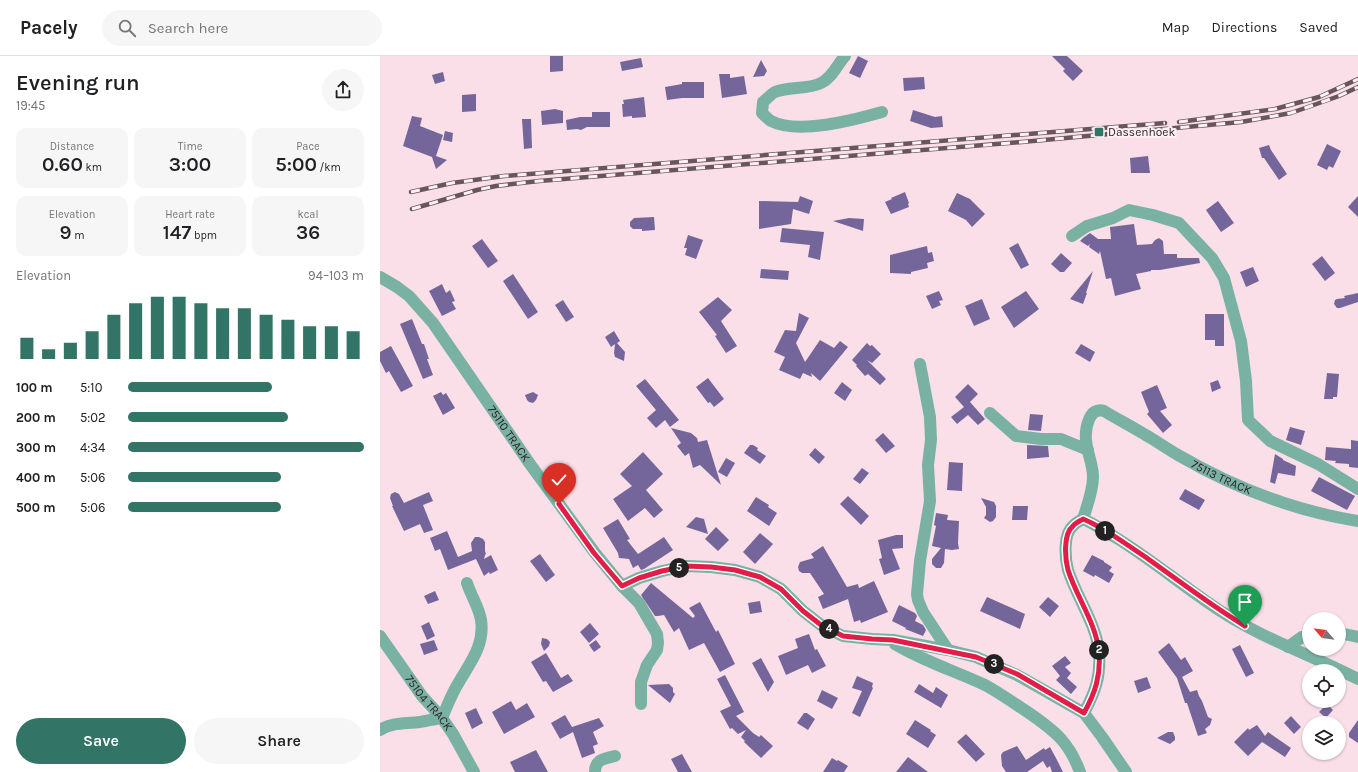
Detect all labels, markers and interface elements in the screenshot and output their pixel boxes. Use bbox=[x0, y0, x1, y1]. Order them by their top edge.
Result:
search box bbox=[102, 10, 382, 46]
text: Pacely bbox=[20, 17, 78, 39]
icon: search bbox=[116, 17, 138, 39]
text: Search here bbox=[148, 19, 228, 37]
text: Map bbox=[1162, 19, 1190, 36]
text: Directions bbox=[1212, 19, 1277, 36]
text: Saved bbox=[1299, 19, 1338, 36]
button: share bbox=[322, 69, 364, 111]
text: Evening run bbox=[16, 70, 140, 96]
text: 19:45 bbox=[16, 98, 45, 113]
place label: Dassenhoek bbox=[1108, 125, 1176, 139]
marker: Dassenhoek bbox=[1093, 126, 1105, 138]
text: Distance bbox=[50, 140, 94, 153]
text: Time bbox=[178, 140, 202, 153]
text: Pace bbox=[296, 140, 320, 153]
text: 0.60 bbox=[42, 153, 83, 176]
text: 3:00 bbox=[169, 153, 211, 176]
text: 5:00 bbox=[275, 153, 317, 176]
text: km bbox=[83, 161, 102, 174]
text: /km bbox=[317, 161, 341, 174]
text: Elevation bbox=[49, 208, 95, 221]
text: Heart rate bbox=[165, 208, 215, 221]
text: kcal bbox=[297, 208, 319, 221]
text: 9 bbox=[60, 221, 72, 244]
text: 147 bbox=[163, 221, 191, 244]
text: 36 bbox=[296, 221, 320, 244]
text: m bbox=[72, 229, 84, 242]
text: bpm bbox=[191, 229, 217, 242]
text: Elevation bbox=[16, 268, 71, 283]
text: 94–103 m bbox=[308, 268, 364, 283]
text: 100 m bbox=[16, 380, 53, 395]
text: 5:10 bbox=[80, 380, 102, 395]
street label: 75110 TRACK bbox=[485, 403, 534, 465]
text: 200 m bbox=[16, 410, 56, 425]
text: 5:02 bbox=[80, 410, 106, 425]
text: 300 m bbox=[16, 440, 56, 455]
text: 4:34 bbox=[80, 440, 105, 455]
street label: 75113 TRACK bbox=[1189, 457, 1254, 498]
pin bbox=[542, 463, 576, 504]
icon: check bbox=[548, 469, 570, 491]
text: 400 m bbox=[16, 470, 56, 485]
text: 5:06 bbox=[80, 470, 106, 485]
text: 500 m bbox=[16, 500, 56, 515]
text: 5:06 bbox=[80, 500, 106, 515]
pin: 1 bbox=[1095, 521, 1115, 541]
text: 1 bbox=[1103, 524, 1107, 537]
pin: 5 bbox=[669, 558, 689, 578]
text: 5 bbox=[676, 561, 682, 574]
pin bbox=[1228, 585, 1262, 626]
icon: arrive bbox=[1234, 591, 1256, 613]
north arrow bbox=[1302, 612, 1346, 656]
map controls bbox=[1302, 612, 1346, 760]
pin: 4 bbox=[819, 619, 839, 639]
text: 4 bbox=[826, 622, 832, 635]
pin: 2 bbox=[1089, 640, 1109, 660]
text: 2 bbox=[1096, 643, 1102, 656]
pin: 3 bbox=[984, 654, 1004, 674]
text: 3 bbox=[991, 657, 997, 670]
button: locate bbox=[1302, 664, 1346, 708]
street label: 75104 TRACK bbox=[402, 672, 456, 734]
button: layers bbox=[1302, 716, 1346, 760]
button: Save bbox=[16, 718, 186, 764]
button: Share bbox=[194, 718, 364, 764]

